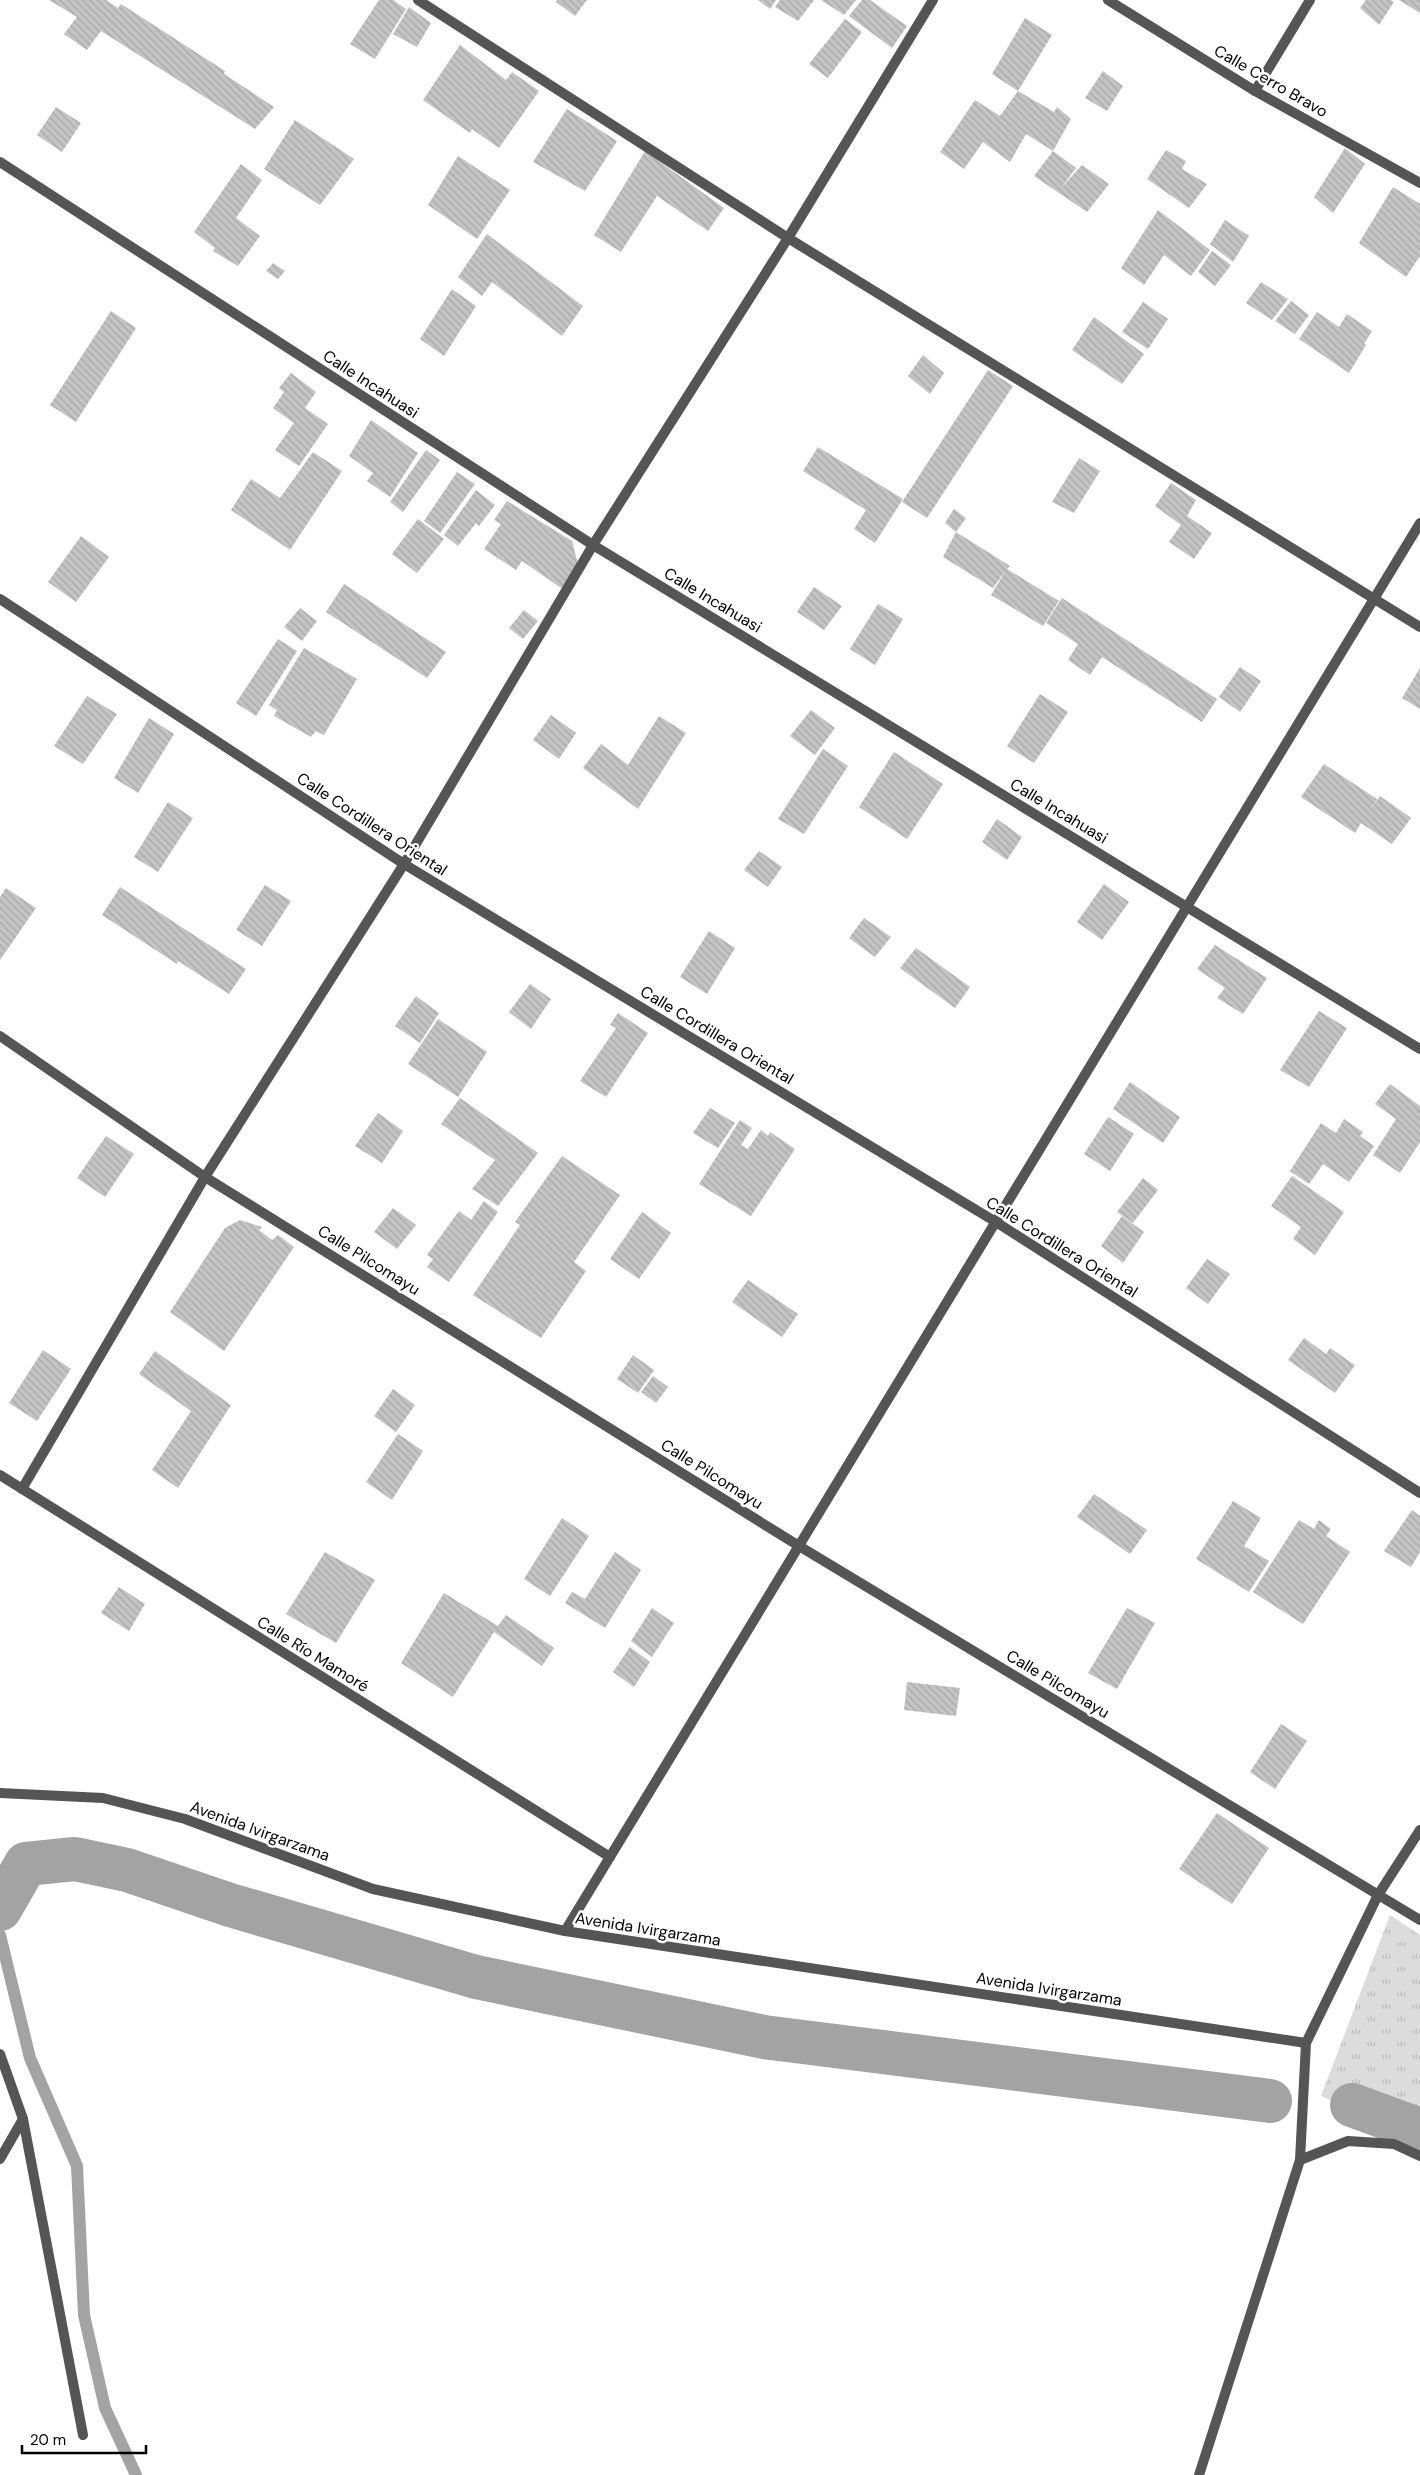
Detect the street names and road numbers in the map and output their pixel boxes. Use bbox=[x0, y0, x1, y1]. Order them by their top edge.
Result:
street label: Calle Cerro Bravo bbox=[1210, 40, 1332, 122]
street label: Calle Incahuasi bbox=[319, 345, 423, 423]
street label: Calle Incahuasi bbox=[660, 563, 766, 637]
street label: Calle Cordillera Oriental bbox=[293, 767, 451, 881]
street label: Calle Incahuasi bbox=[1006, 774, 1112, 848]
street label: Calle Cordillera Oriental bbox=[637, 981, 797, 1089]
street label: Calle Cordillera Oriental bbox=[982, 1192, 1142, 1302]
street label: Calle Pilcomayu bbox=[314, 1220, 424, 1300]
street label: Calle Pilcomayu bbox=[657, 1434, 767, 1514]
street label: Calle Río Mamoré bbox=[253, 1611, 373, 1697]
street label: Calle Pilcomayu bbox=[1003, 1645, 1113, 1723]
street label: Avenida Ivirgarzama bbox=[187, 1796, 333, 1866]
street label: Avenida Ivirgarzama bbox=[574, 1907, 722, 1951]
street label: Avenida Ivirgarzama bbox=[975, 1967, 1123, 2011]

